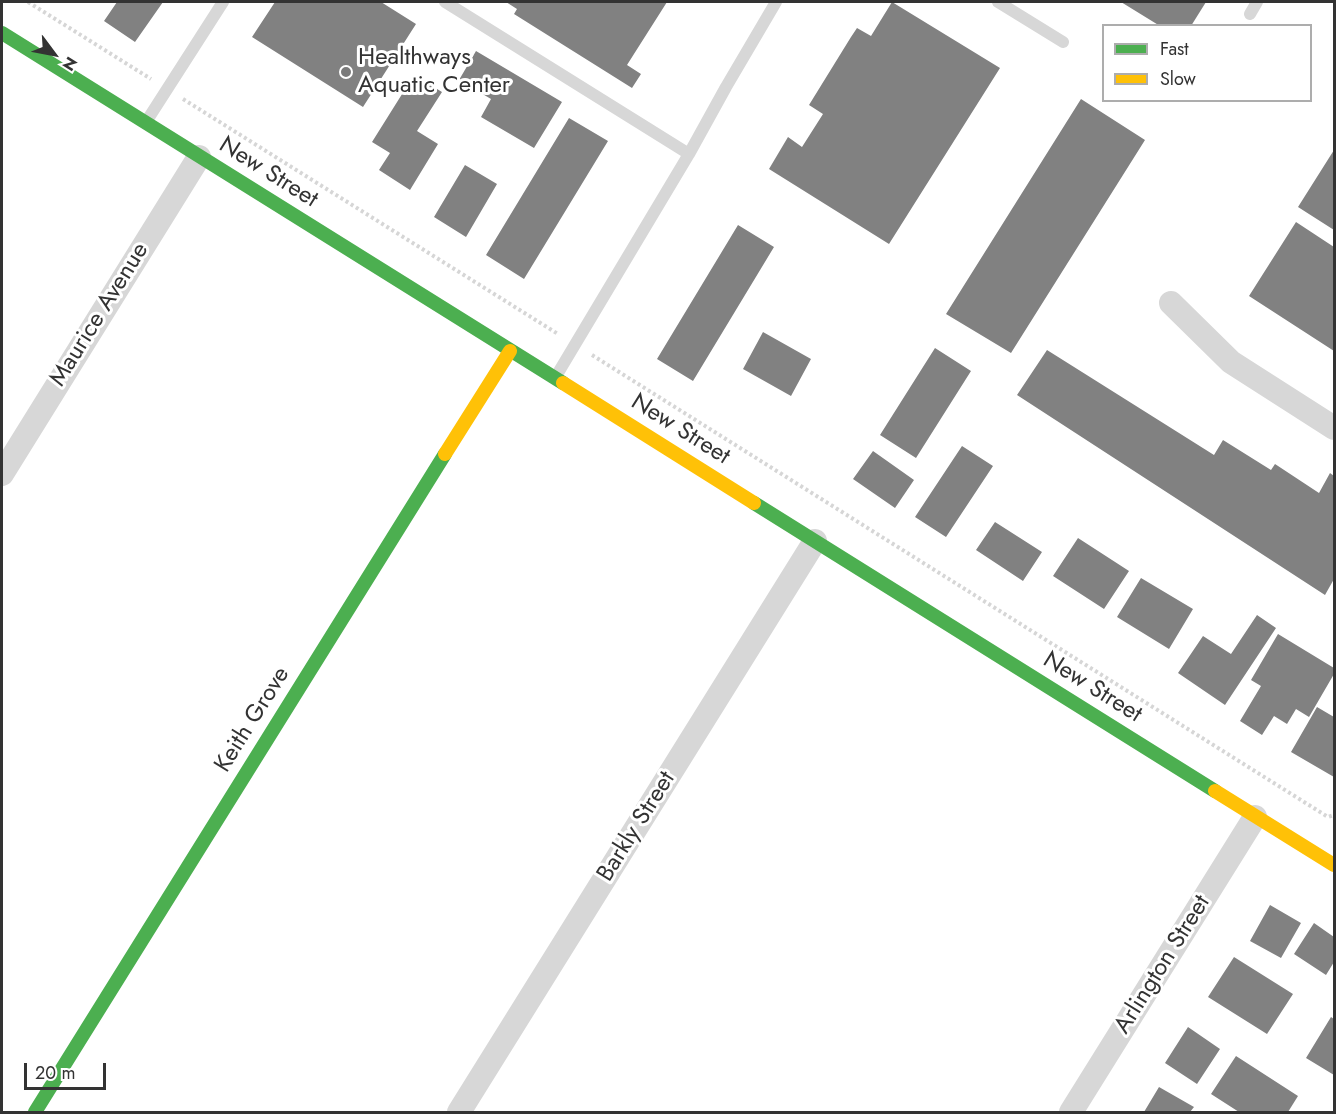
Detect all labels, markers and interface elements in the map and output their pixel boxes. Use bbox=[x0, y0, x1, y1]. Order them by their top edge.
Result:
north arrow bbox=[24, 24, 84, 84]
legend bbox=[1102, 24, 1312, 102]
text: Fast bbox=[1160, 36, 1189, 62]
place label: Healthways Aquatic Center bbox=[358, 44, 510, 100]
text: N bbox=[57, 52, 83, 75]
marker: Healthways Aquatic Center bbox=[339, 65, 353, 79]
text: Slow bbox=[1160, 66, 1196, 92]
street label: New Street bbox=[213, 131, 323, 215]
street label: Maurice Avenue bbox=[44, 238, 156, 392]
street label: New Street bbox=[625, 388, 735, 472]
street label: New Street bbox=[1037, 646, 1147, 730]
street label: Keith Grove bbox=[209, 662, 297, 778]
street label: Barkly Street bbox=[592, 767, 682, 887]
street label: Arlington Street bbox=[1109, 890, 1217, 1040]
scale bar bbox=[27, 1051, 110, 1089]
text: 20 m bbox=[35, 1060, 75, 1086]

